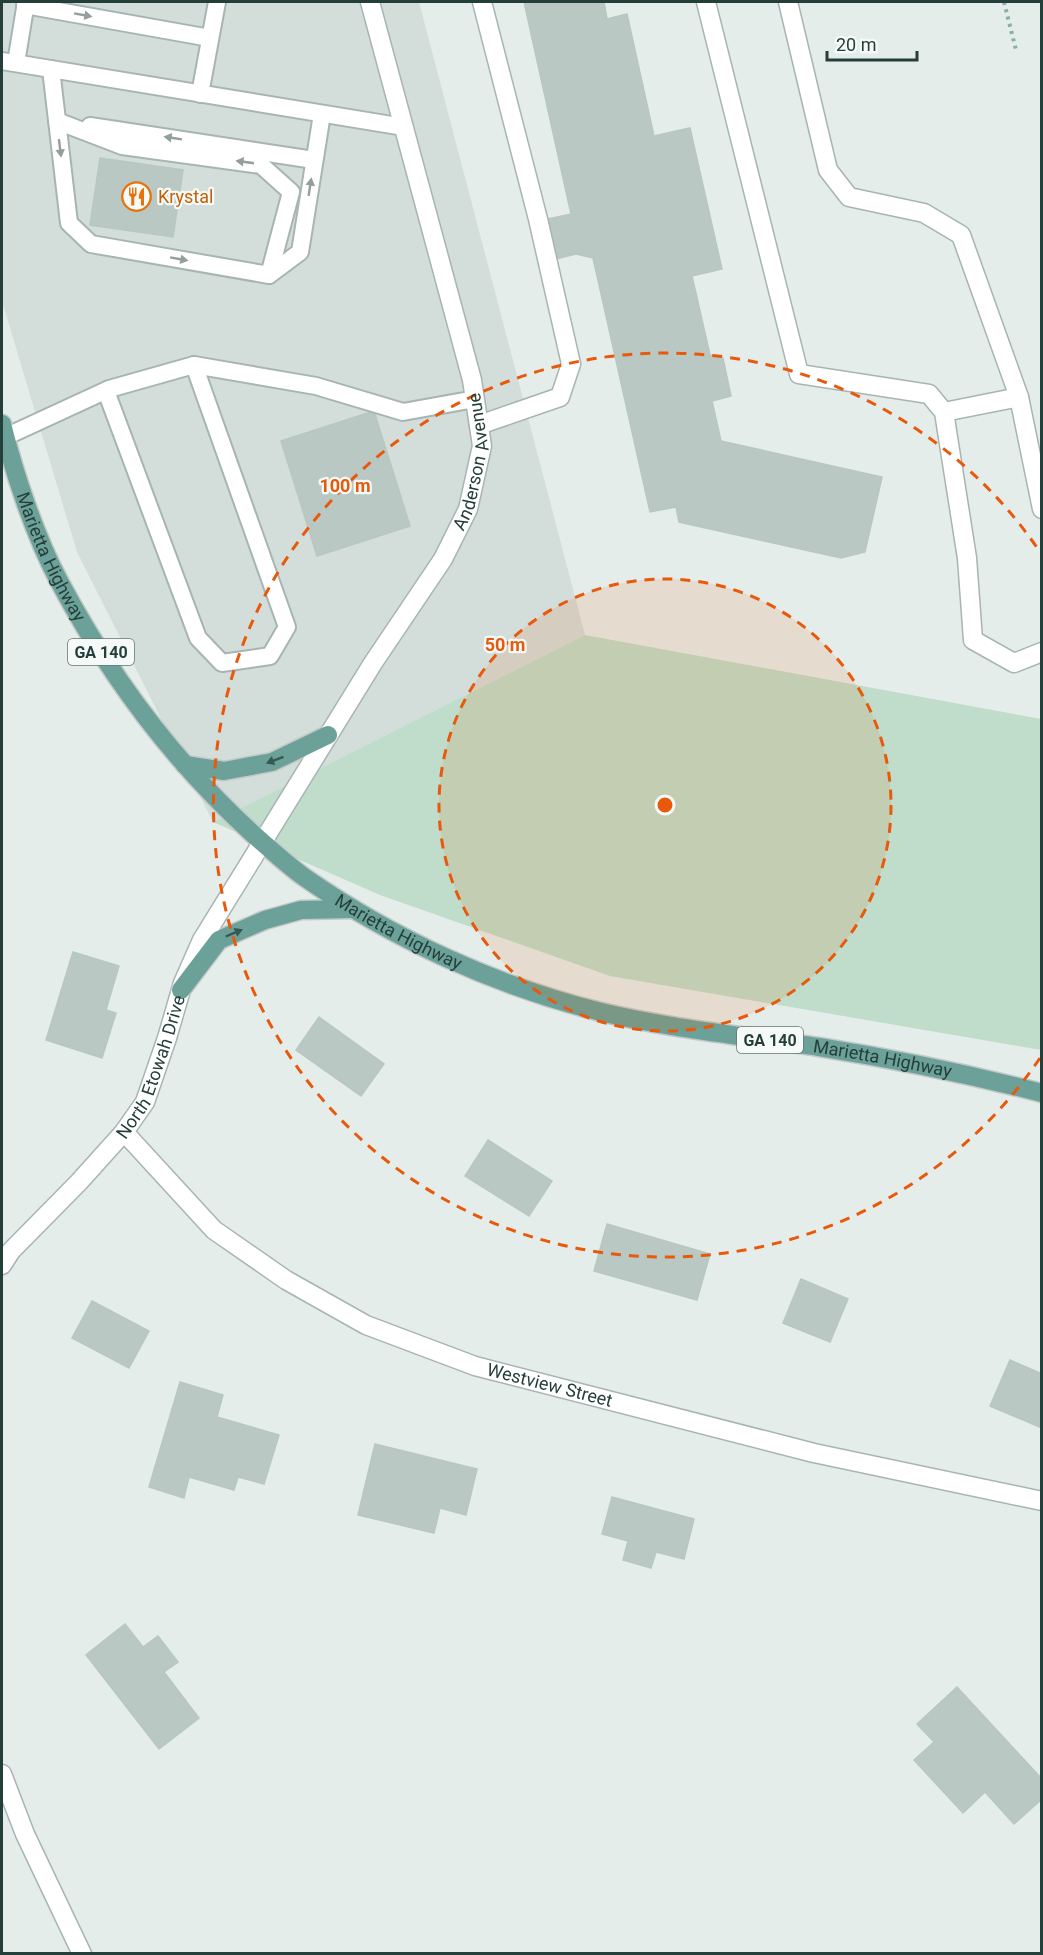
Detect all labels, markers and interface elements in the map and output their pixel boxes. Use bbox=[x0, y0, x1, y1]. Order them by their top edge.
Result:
one-way arrow bbox=[73, 11, 92, 20]
scale bar bbox=[827, 24, 917, 62]
text: 20 m bbox=[836, 34, 876, 55]
one-way arrow bbox=[164, 134, 183, 143]
one-way arrow bbox=[56, 139, 65, 158]
one-way arrow bbox=[235, 158, 254, 167]
one-way arrow bbox=[305, 178, 314, 197]
restaurant icon: Krystal bbox=[121, 181, 153, 213]
place label: Krystal bbox=[158, 186, 213, 207]
one-way arrow bbox=[169, 255, 188, 264]
street label: Anderson Avenue bbox=[448, 392, 493, 533]
text: 100 m bbox=[319, 475, 371, 496]
street label: Marietta Highway bbox=[13, 489, 91, 626]
text: 50 m bbox=[485, 634, 525, 655]
road number: GA 140 bbox=[68, 639, 134, 665]
one-way arrow bbox=[266, 755, 284, 765]
centre of rings bbox=[655, 795, 675, 815]
street label: Marietta Highway bbox=[331, 889, 466, 974]
one-way arrow bbox=[225, 929, 242, 938]
street label: North Etowah Drive bbox=[112, 993, 189, 1143]
road number: GA 140 bbox=[737, 1027, 803, 1053]
street label: Marietta Highway bbox=[812, 1035, 954, 1082]
street label: Westview Street bbox=[485, 1359, 615, 1411]

